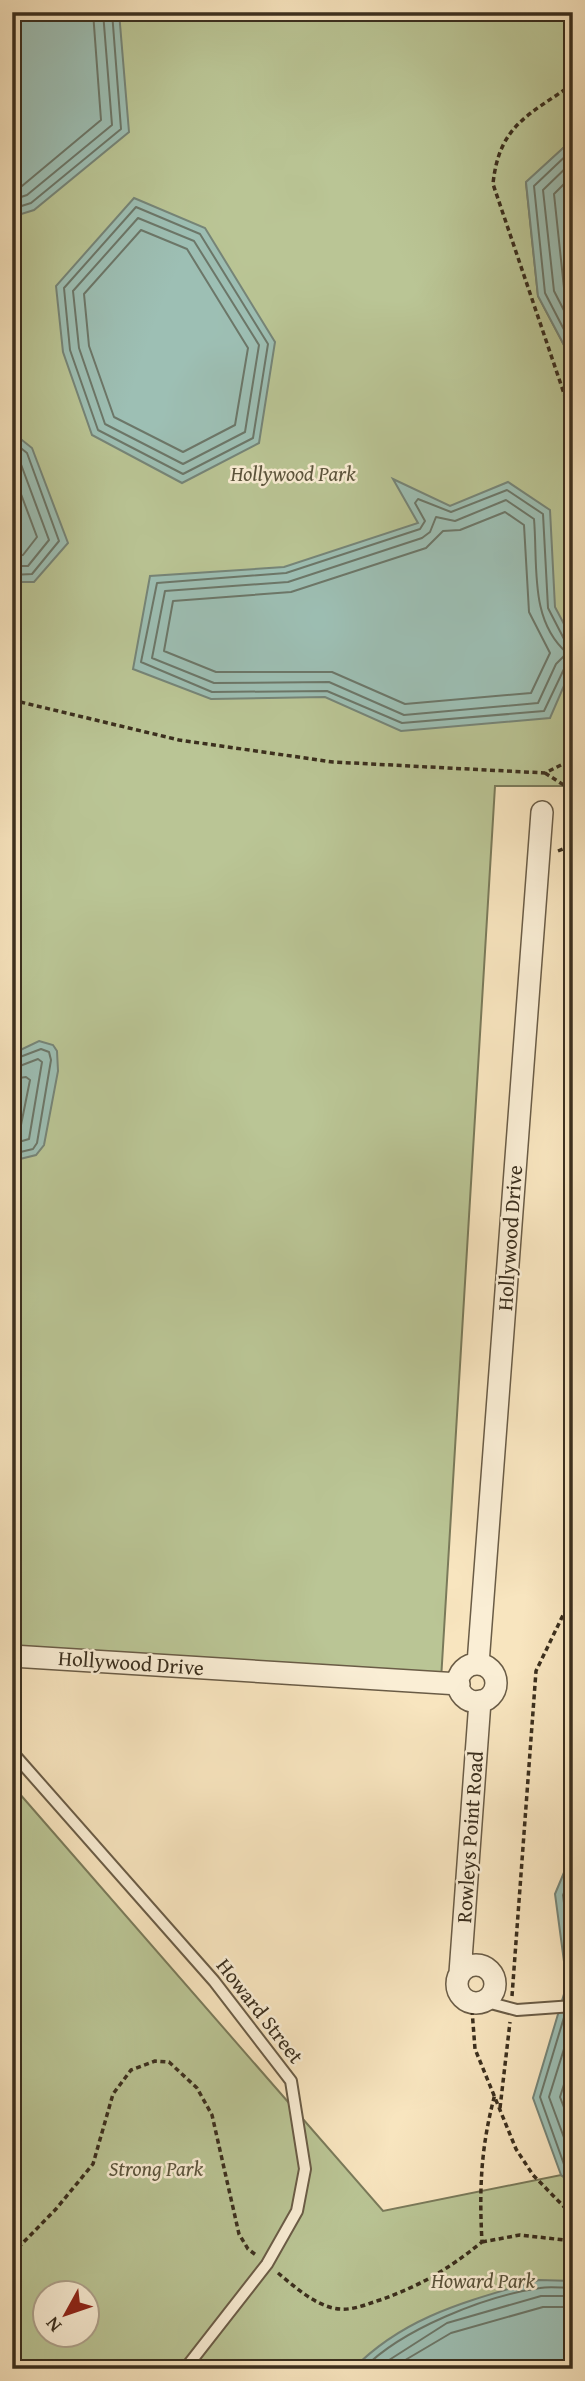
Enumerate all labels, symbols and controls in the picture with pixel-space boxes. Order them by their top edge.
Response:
park label: Hollywood Park [229,458,356,489]
street label: Hollywood Drive [489,1164,530,1312]
street label: Hollywood Drive [57,1642,205,1683]
street label: Rowleys Point Road [448,1749,491,1924]
street label: Howard Street [209,1951,312,2070]
park label: Strong Park [109,2153,204,2184]
park label: Howard Park [430,2265,535,2296]
north arrow [32,2280,102,2350]
text: N [38,2311,68,2339]

